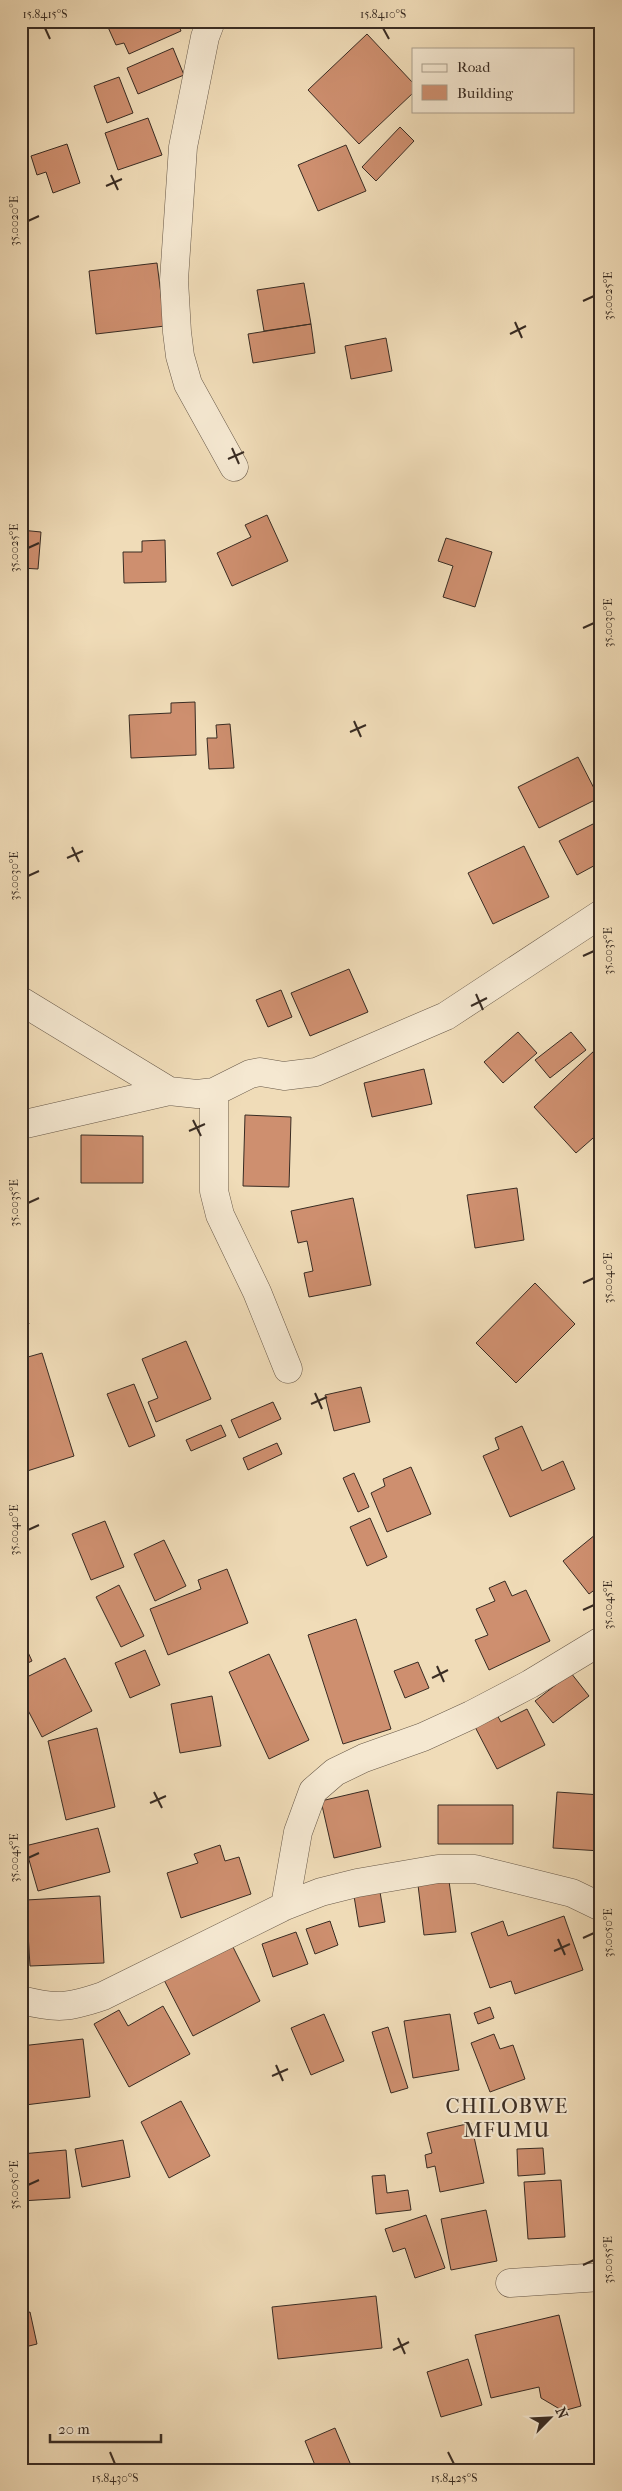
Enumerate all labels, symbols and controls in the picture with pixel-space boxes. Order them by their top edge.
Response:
text: 15.8415°S [23,7,67,21]
text: 15.8410°S [360,7,406,21]
legend [412,48,574,112]
text: Road [457,58,491,76]
text: Building [457,84,514,102]
text: 35.0020°E [7,196,21,246]
text: 35.0025°E [601,272,615,320]
text: 35.0025°E [7,524,21,572]
text: 35.0030°E [601,599,615,647]
text: 35.0030°E [7,852,21,900]
text: 35.0035°E [601,927,615,975]
text: 35.0035°E [7,1179,21,1227]
text: 35.0040°E [601,1253,615,1303]
text: 35.0040°E [7,1505,21,1555]
text: 35.0045°E [601,1580,615,1630]
text: 35.0045°E [7,1833,21,1883]
text: 35.0050°E [601,1908,615,1958]
district label: CHILOBWE MFUMU [446,2094,568,2142]
text: 35.0050°E [7,2160,21,2210]
text: 35.0055°E [601,2236,615,2284]
north arrow [524,2394,574,2444]
text: N [551,2405,571,2422]
scale bar [50,2411,161,2443]
text: 20 m [58,2420,90,2438]
text: 15.8430°S [92,2471,138,2485]
text: 15.8425°S [431,2471,477,2485]

